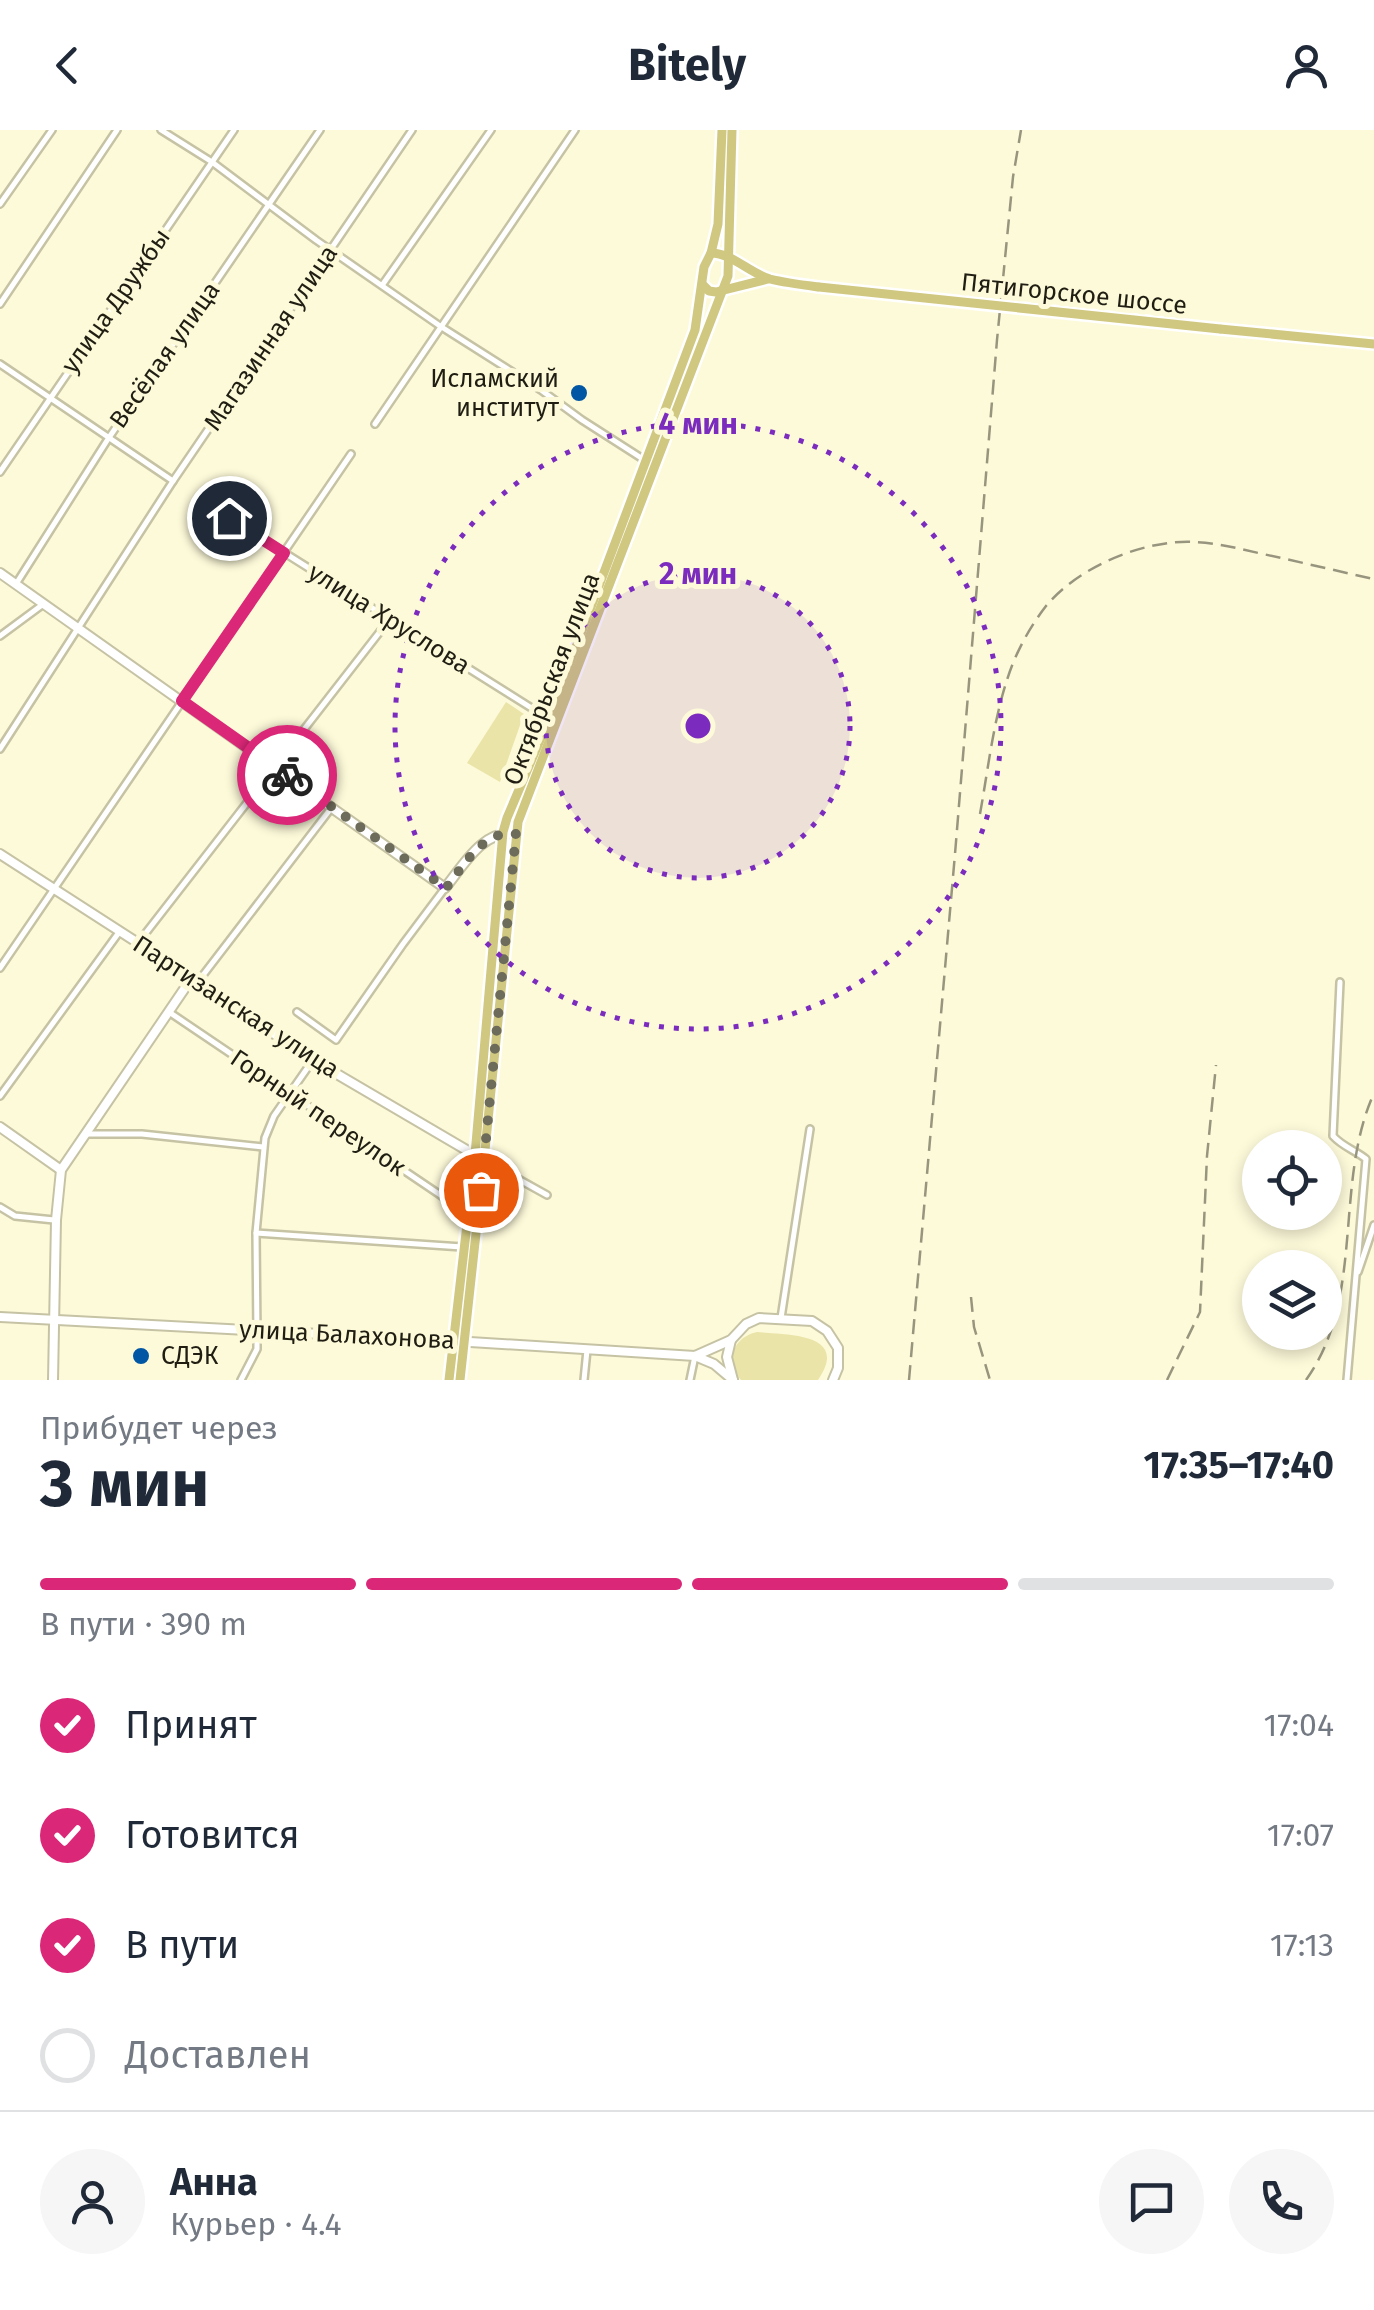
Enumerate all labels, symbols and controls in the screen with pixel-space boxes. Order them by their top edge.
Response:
icon: back [40,38,95,93]
text: Bitely [628,38,746,92]
icon: person [1279,38,1334,93]
street label: улица Дружбы [55,223,177,379]
street label: Магазинная улица [198,240,344,436]
street label: Пятигорское шоссе [960,267,1188,321]
street label: Весёлая улица [103,276,227,434]
place label: Исламский институт [430,364,560,423]
marker: Исламский институт [568,382,590,404]
text: 4 мин [658,406,738,442]
pin [187,476,272,561]
icon: home [202,491,257,546]
text: 2 мин [659,556,737,592]
street label: улица Хруслова [303,557,475,681]
street label: Октябрьская улица [498,568,606,790]
centre of rings [680,708,716,744]
courier [237,725,337,825]
icon: bike [260,748,315,803]
street label: Партизанская улица [127,929,345,1085]
street label: Горный переулок [225,1043,411,1183]
map controls [1242,1130,1342,1350]
button: locate [1242,1130,1342,1230]
pin [439,1148,524,1233]
icon: bag [454,1163,509,1218]
button: layers [1242,1250,1342,1350]
street label: улица Балахонова [238,1314,456,1356]
place label: СДЭК [161,1341,219,1371]
marker: СДЭК [130,1345,152,1367]
text: Прибудет через [40,1409,278,1447]
text: 17:35–17:40 [1144,1442,1334,1488]
text: 3 мин [40,1445,209,1523]
text: В пути · 390 m [40,1605,247,1643]
icon: check [40,1698,95,1753]
text: Принят [125,1702,257,1748]
text: 17:04 [1263,1706,1334,1744]
icon: check [40,1808,95,1863]
text: Готовится [125,1812,300,1858]
text: 17:07 [1267,1816,1334,1854]
icon: check [40,1918,95,1973]
text: В пути [125,1922,239,1968]
text: 17:13 [1270,1926,1334,1964]
text: Доставлен [125,2032,311,2078]
button: person [40,2149,145,2254]
button: chat [1099,2149,1204,2254]
button: phone [1229,2149,1334,2254]
text: Анна [170,2159,258,2205]
text: Курьер · 4.4 [170,2205,342,2243]

